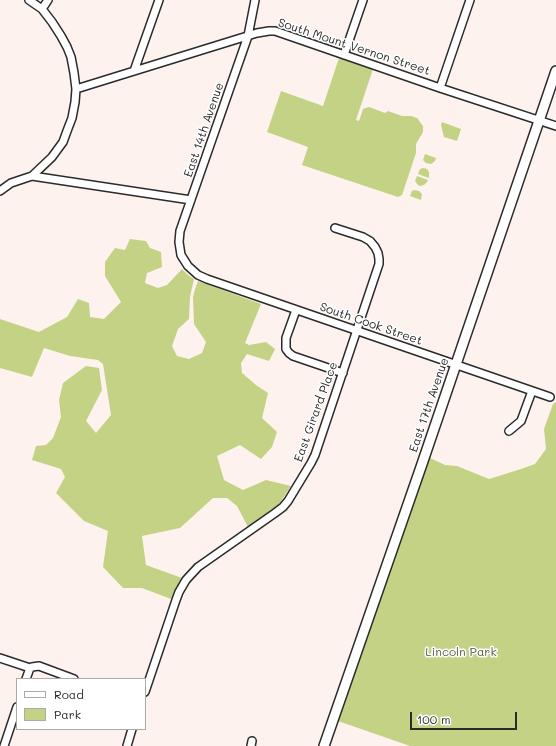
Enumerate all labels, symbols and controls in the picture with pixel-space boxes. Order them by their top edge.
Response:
street label: South Mount Vernon Street [276,16,432,78]
street label: East 14th Avenue [181,81,227,179]
street label: South Cook Street [318,300,424,348]
street label: East 17th Avenue [406,356,452,454]
street label: East Girard Place [291,360,341,464]
park label: Lincoln Park [425,645,497,659]
legend [16,678,146,730]
text: Road [54,686,84,702]
scale bar [412,704,519,730]
text: Park [54,706,81,722]
text: 100 m [417,711,451,727]

